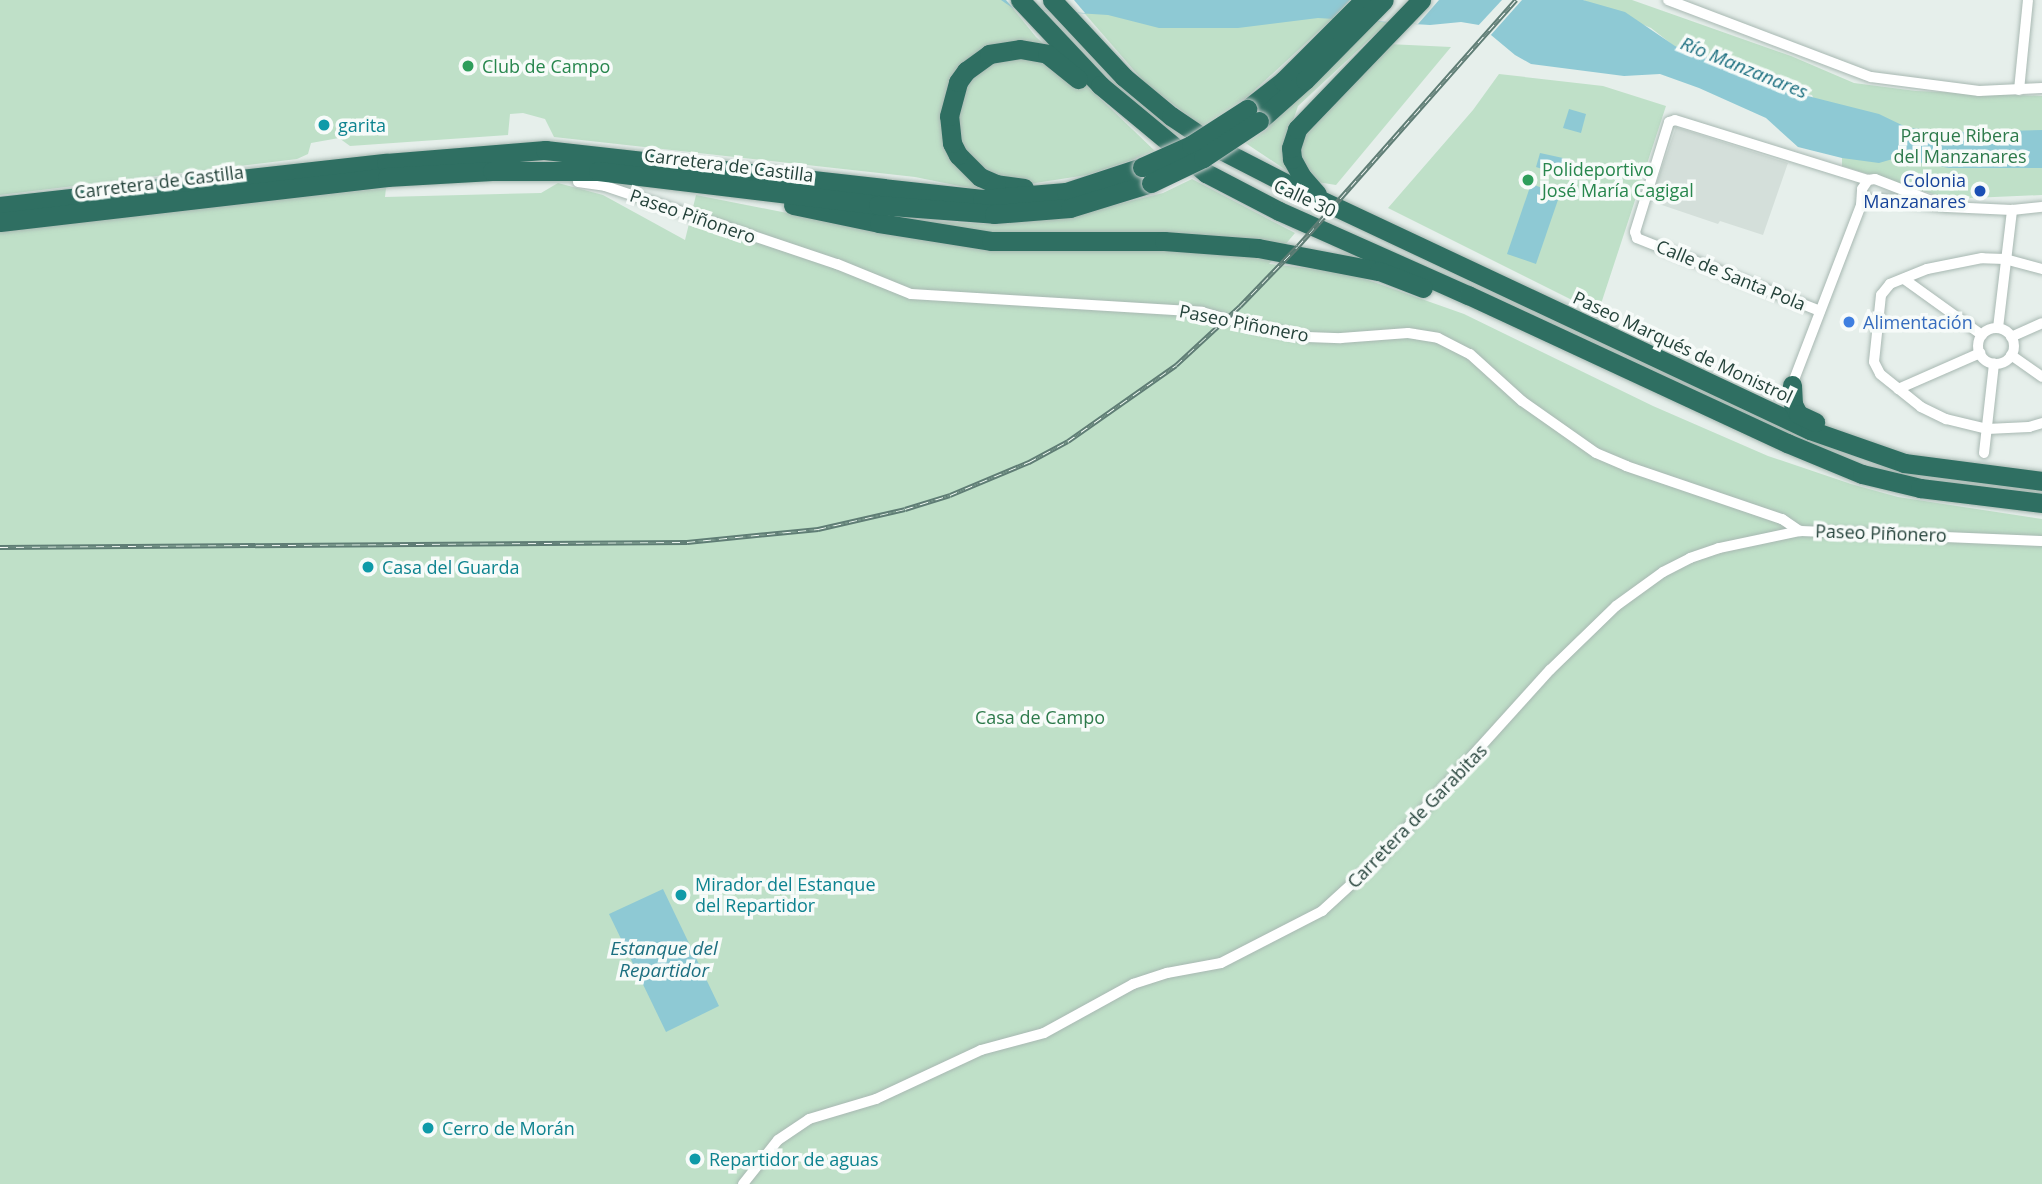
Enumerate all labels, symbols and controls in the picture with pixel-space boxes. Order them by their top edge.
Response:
water label: Río Manzanares [1677,32,1811,104]
place label: Club de Campo [482,55,610,77]
marker: Club de Campo [460,58,476,74]
place label: garita [338,114,386,136]
marker: garita [316,117,332,133]
park label: Parque Ribera del Manzanares [1893,125,2027,168]
street label: Carretera de Castilla [643,144,815,186]
place label: Polideportivo José María Cagigal [1542,159,1694,202]
street label: Carretera de Castilla [73,161,245,203]
place label: Colonia Manzanares [1863,170,1966,212]
marker: Polideportivo José María Cagigal [1520,172,1536,188]
street label: Calle 30 [1271,174,1339,222]
marker: Colonia Manzanares [1972,183,1988,199]
street label: Paseo Piñonero [627,184,759,248]
street label: Calle de Santa Pola [1653,235,1809,315]
street label: Paseo Marqués de Monistrol [1570,286,1796,408]
street label: Paseo Piñonero [1177,300,1311,346]
place label: Alimentación [1863,311,1973,333]
marker: Alimentación [1841,314,1857,330]
street label: Paseo Piñonero [1815,520,1947,546]
place label: Casa del Guarda [382,556,519,578]
marker: Casa del Guarda [360,559,376,575]
park label: Casa de Campo [975,706,1105,728]
street label: Carretera de Garabitas [1343,740,1491,892]
place label: Mirador del Estanque del Repartidor [695,874,876,917]
marker: Mirador del Estanque del Repartidor [673,887,689,903]
water label: Estanque del Repartidor [610,938,718,982]
place label: Cerro de Morán [442,1117,575,1139]
marker: Cerro de Morán [420,1120,436,1136]
place label: Repartidor de aguas [709,1148,879,1170]
marker: Repartidor de aguas [687,1151,703,1167]

